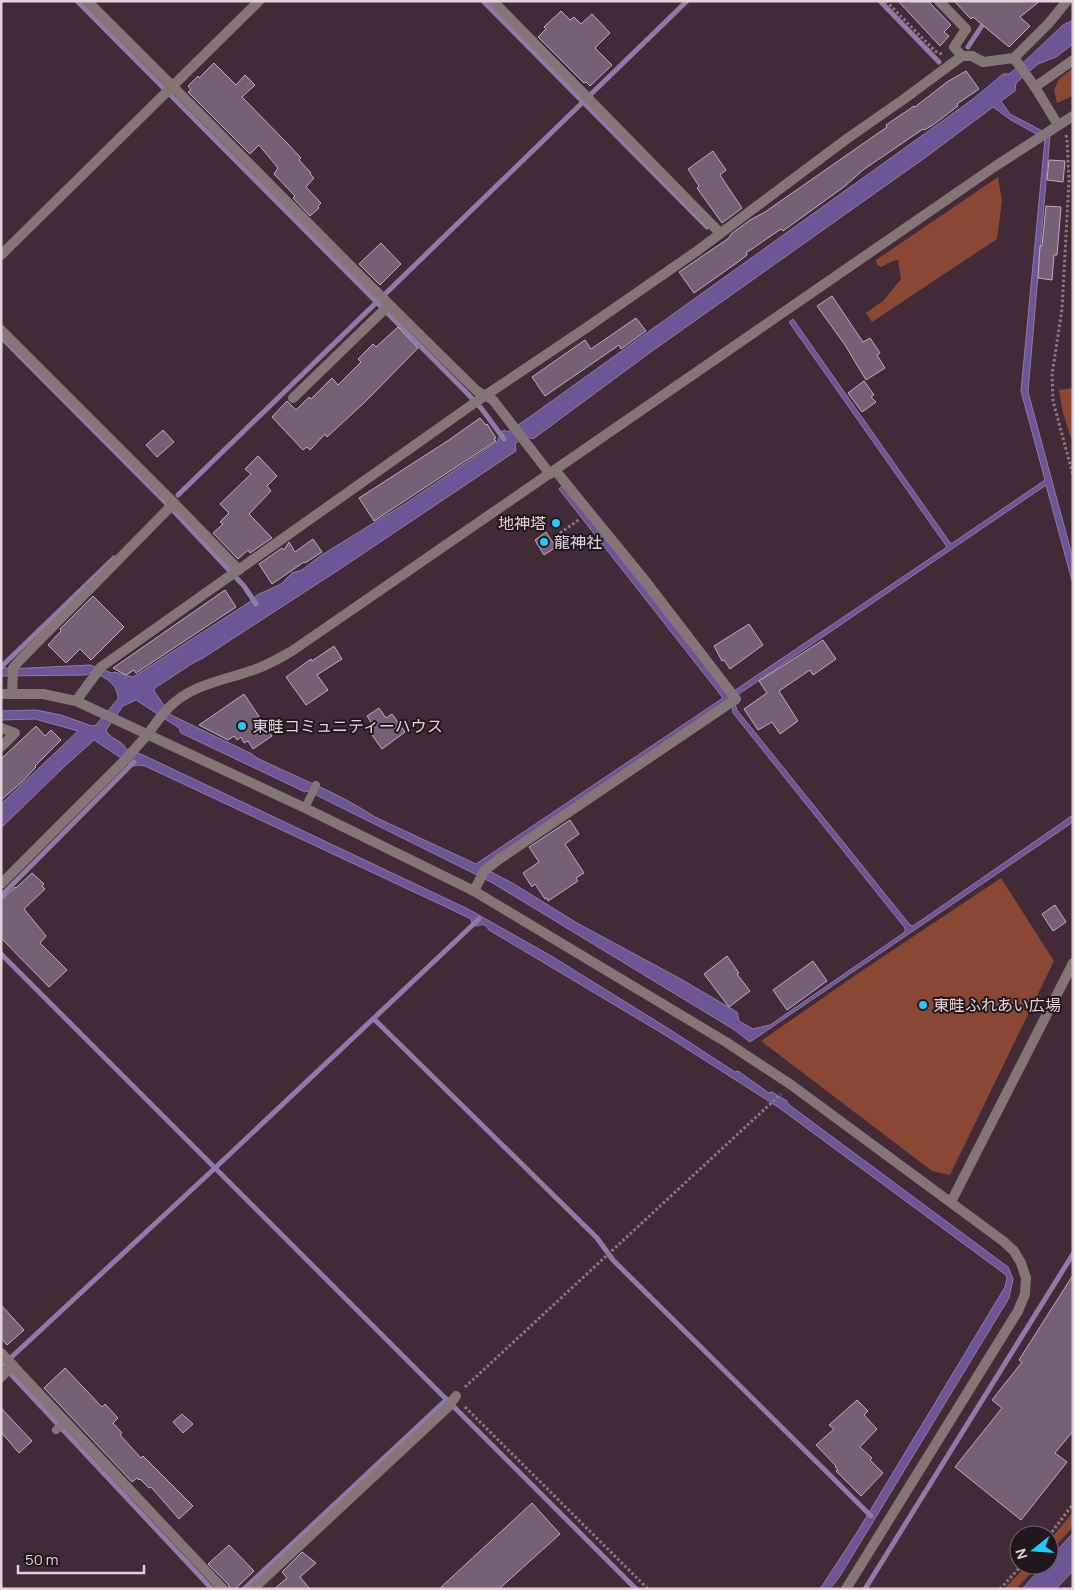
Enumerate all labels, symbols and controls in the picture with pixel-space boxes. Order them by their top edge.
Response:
place label: 地神塔 [498,512,546,534]
marker: 地神塔 [550,517,562,529]
place label: 龍神社 [554,531,602,553]
marker: 龍神社 [538,536,550,548]
place label: 東畦コミュニティーハウス [252,715,443,737]
marker: 東畦コミュニティーハウス [236,720,248,732]
place label: 東畦ふれあい広場 [933,994,1061,1016]
marker: 東畦ふれあい広場 [917,999,929,1011]
north arrow [1009,1525,1059,1575]
scale bar [18,1542,144,1574]
text: N [1011,1546,1032,1562]
text: 50 m [25,1549,59,1570]

